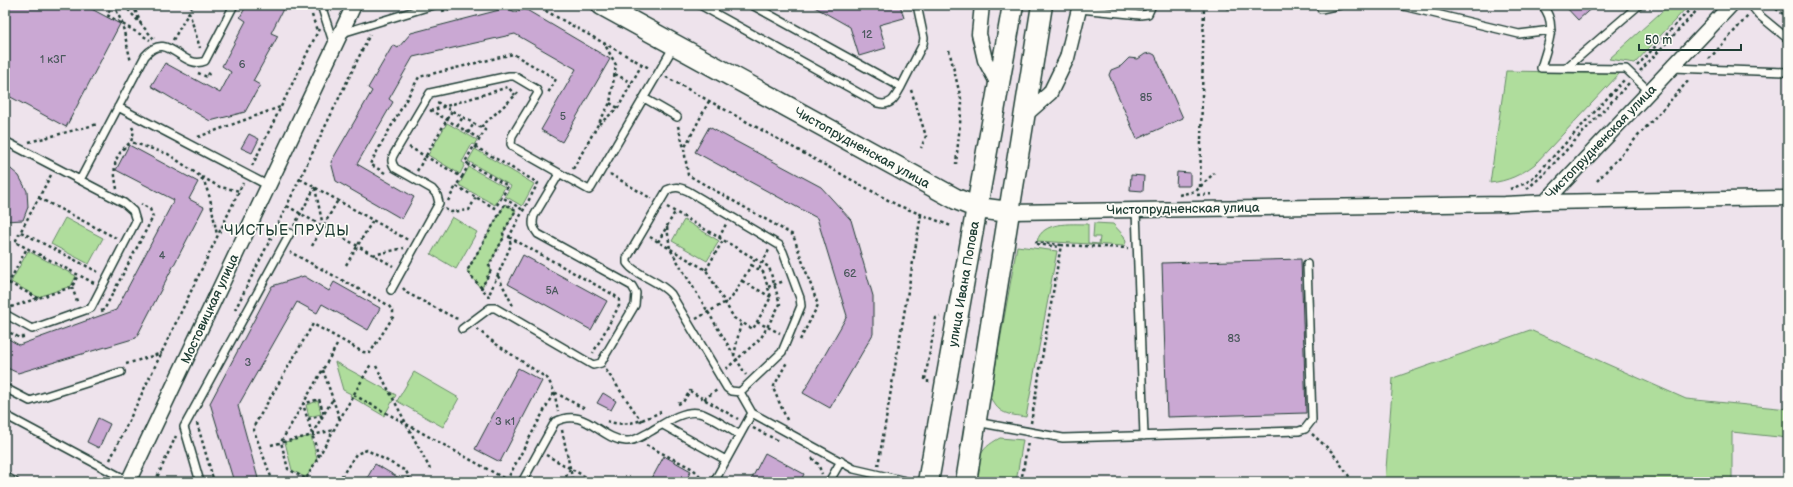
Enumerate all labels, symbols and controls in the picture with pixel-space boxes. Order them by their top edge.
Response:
scale bar [1639,26,1741,52]
house number: 12 [862,28,873,41]
text: 50 m [1645,33,1672,48]
house number: 1 к3Г [40,53,66,66]
house number: 6 [239,58,246,71]
street label: Чистопрудненская улица [1542,81,1660,203]
house number: 85 [1140,91,1152,104]
street label: Чистопрудненская улица [791,104,933,192]
house number: 5 [560,110,566,123]
street label: Чистопрудненская улица [1106,200,1260,218]
street label: улица Ивана Попова [945,220,983,348]
district label: ЧИСТЫЕ ПРУДЫ [224,222,350,239]
house number: 4 [159,249,166,262]
street label: Мостовицкая улица [178,251,243,366]
house number: 62 [843,267,857,280]
house number: 5А [546,284,559,297]
house number: 83 [1227,332,1241,345]
house number: 3 [245,356,252,369]
house number: 3 к1 [495,415,515,428]

